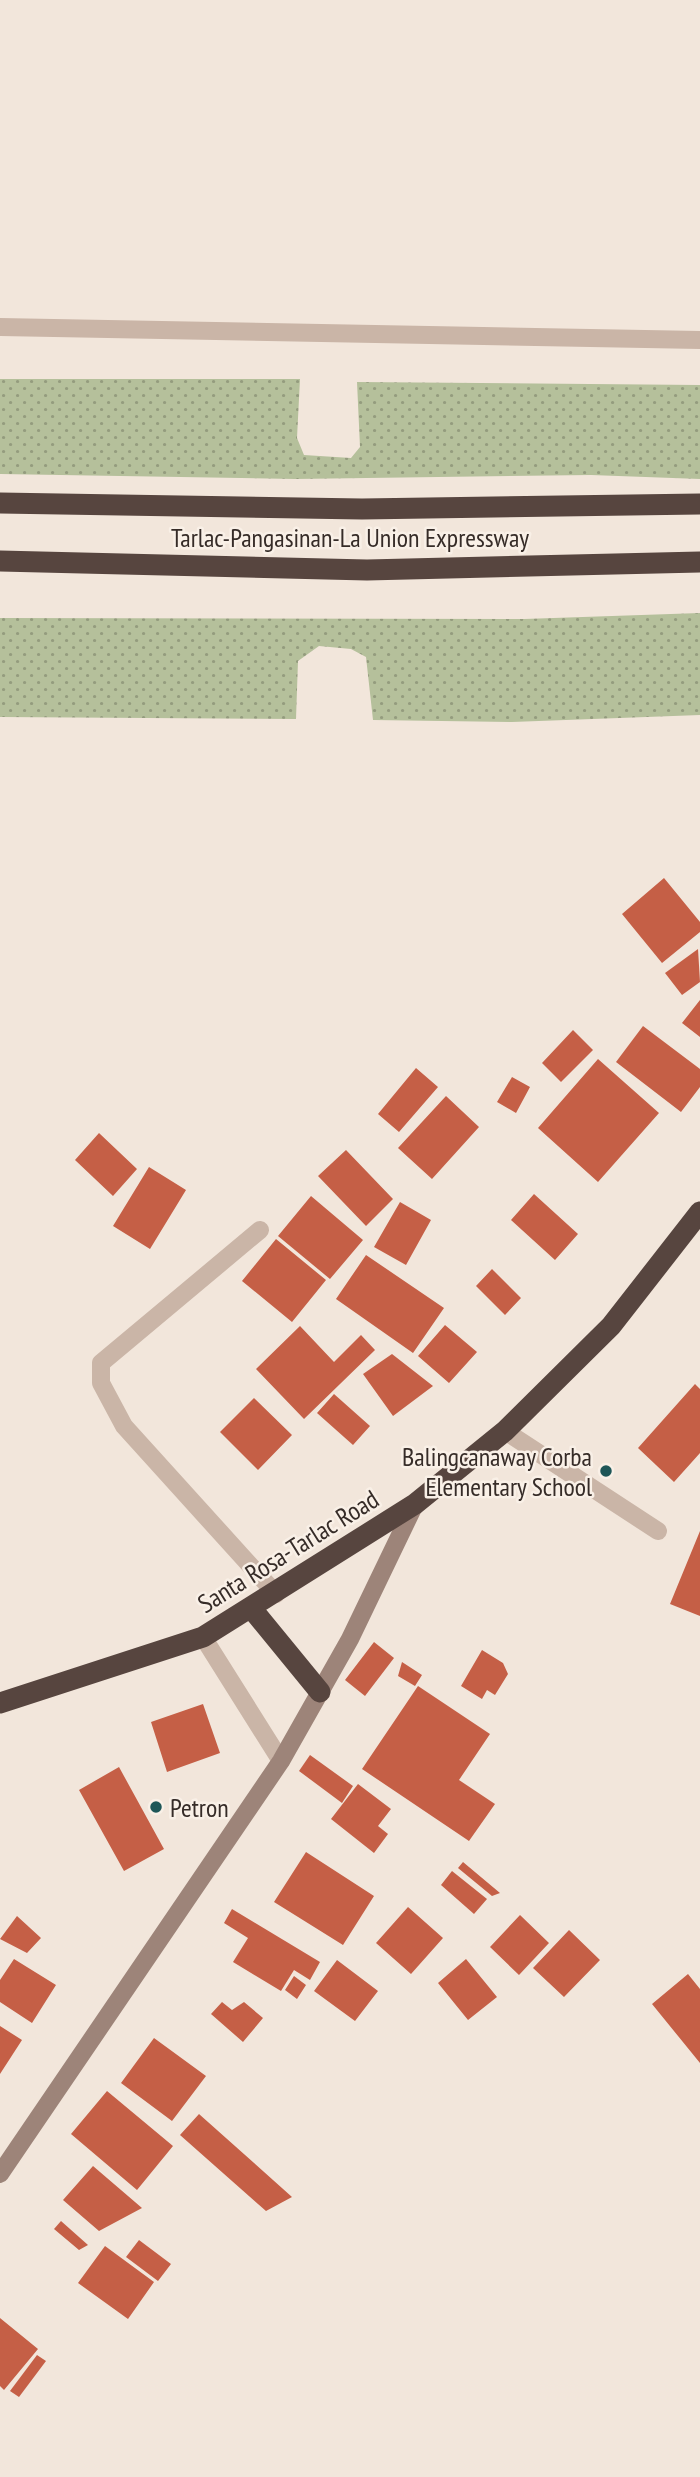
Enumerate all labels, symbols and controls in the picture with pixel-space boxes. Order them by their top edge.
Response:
street label: Tarlac-Pangasinan-La Union Expressway [171,521,529,554]
place label: Balingcanaway Corba Elementary School [402,1440,592,1503]
marker: Balingcanaway Corba Elementary School [598,1463,614,1479]
street label: Santa Rosa-Tarlac Road [191,1482,385,1620]
place label: Petron [170,1791,229,1824]
marker: Petron [148,1799,164,1815]

